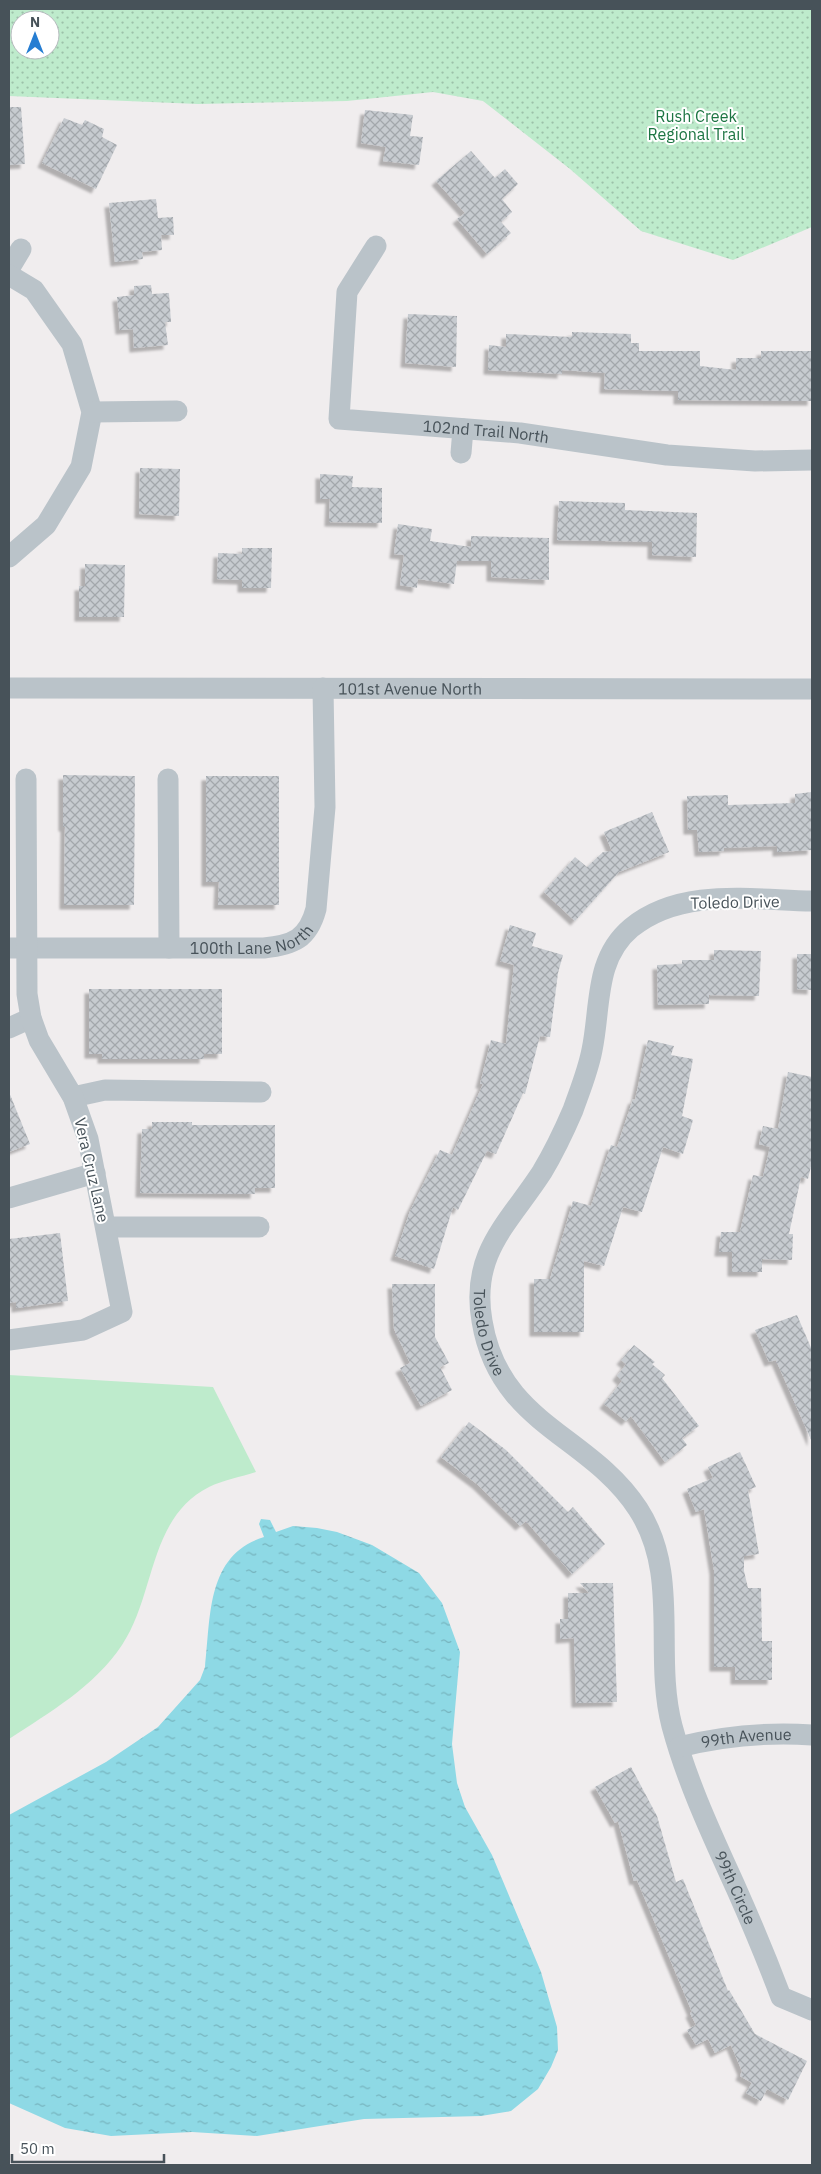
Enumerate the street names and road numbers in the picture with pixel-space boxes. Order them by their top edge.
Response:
street label: 102nd Trail North [422,416,550,447]
street label: 101st Avenue North [338,678,482,699]
street label: Toledo Drive [690,891,780,913]
street label: 100th Lane North [190,921,317,958]
street label: Vera Cruz Lane [70,1116,114,1224]
street label: Toledo Drive [470,1288,510,1380]
street label: 99th Avenue [699,1724,792,1752]
street label: 99th Circle [710,1847,761,1928]

